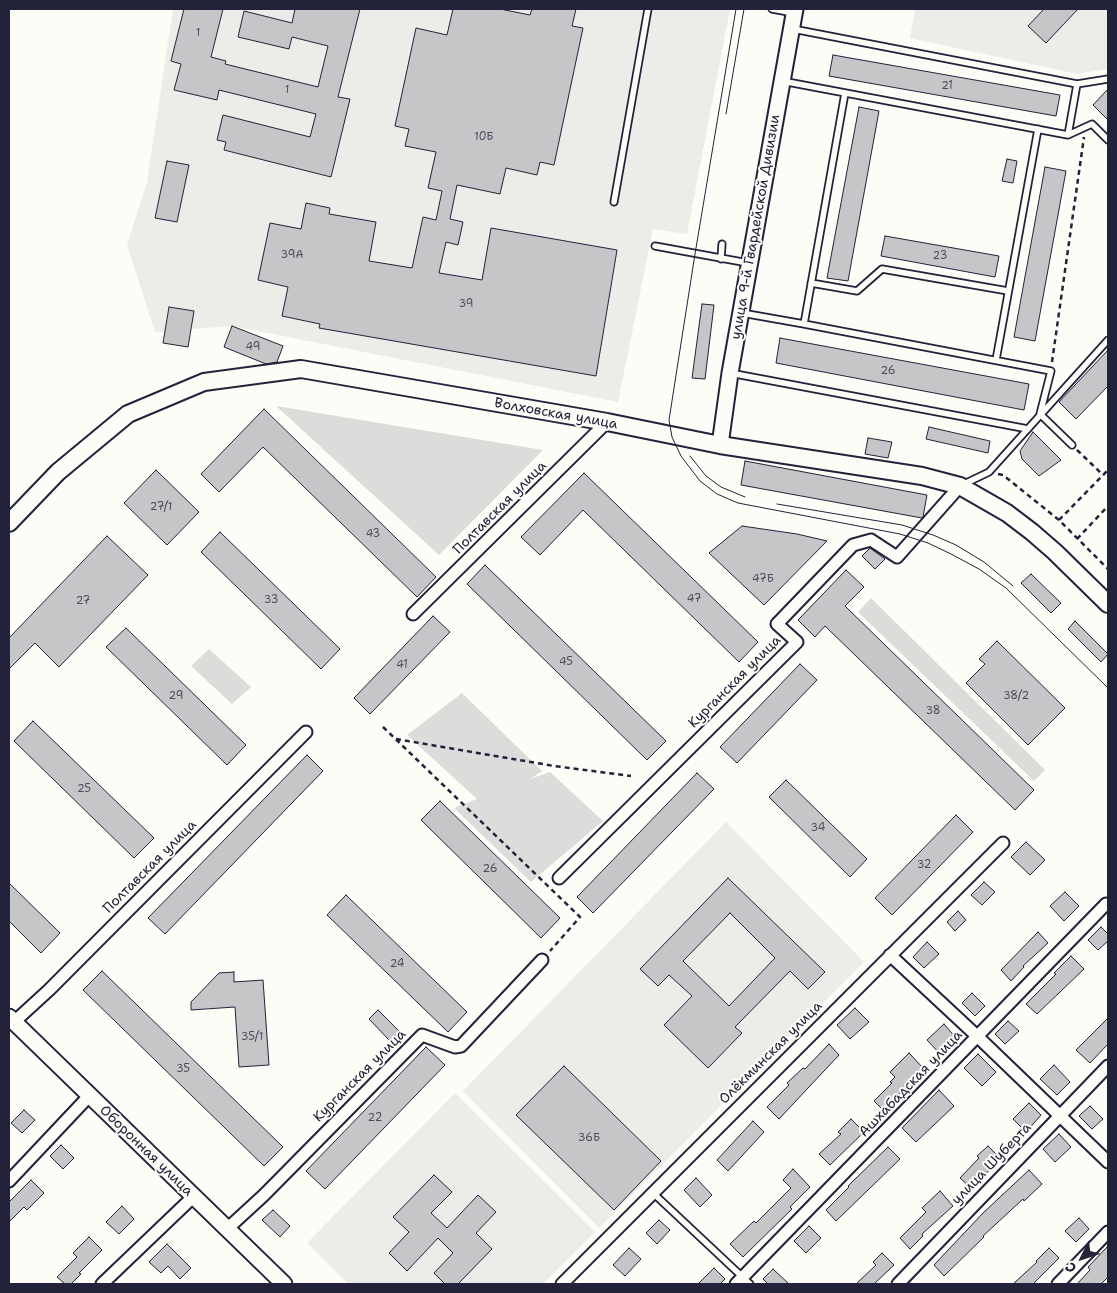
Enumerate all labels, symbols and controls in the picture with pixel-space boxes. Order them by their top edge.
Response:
house number: 1 [196,26,200,40]
house number: 21 [941,79,953,93]
house number: 1 [285,83,289,97]
street label: улица 9-й Гвардейской Дивизии [728,113,784,341]
house number: 10Б [474,130,494,144]
house number: 39А [281,248,303,262]
house number: 23 [933,249,947,263]
house number: 39 [459,297,473,311]
house number: 49 [246,340,260,354]
house number: 26 [881,364,895,378]
street label: Волховская улица [493,395,619,433]
street label: Полтавская улица [450,458,550,558]
house number: 27/1 [150,500,172,514]
house number: 43 [366,527,380,541]
house number: 47Б [752,572,774,586]
house number: 47 [687,592,701,606]
house number: 33 [264,593,278,607]
house number: 27 [76,594,90,608]
street label: Курганская улица [685,632,785,732]
house number: 45 [559,655,573,669]
house number: 41 [396,658,408,672]
house number: 29 [169,689,183,703]
house number: 38/2 [1003,689,1029,703]
house number: 38 [925,704,941,718]
house number: 25 [77,782,91,796]
street label: Полтавская улица [100,817,200,917]
house number: 34 [811,821,825,835]
house number: 32 [917,858,931,872]
house number: 26 [483,862,497,876]
house number: 24 [390,957,404,971]
street label: Олёкминская улица [716,998,826,1108]
street label: Курганская улица [310,1026,410,1126]
street label: Ашхабадская улица [856,1027,966,1141]
house number: 35/1 [241,1030,263,1044]
house number: 35 [176,1062,190,1076]
street label: Оборонная улица [96,1102,196,1200]
house number: 22 [368,1111,382,1125]
street label: улица Шуберта [949,1120,1035,1208]
house number: 36Б [578,1131,600,1145]
north arrow [1057,1233,1107,1283]
text: С [1061,1259,1080,1277]

